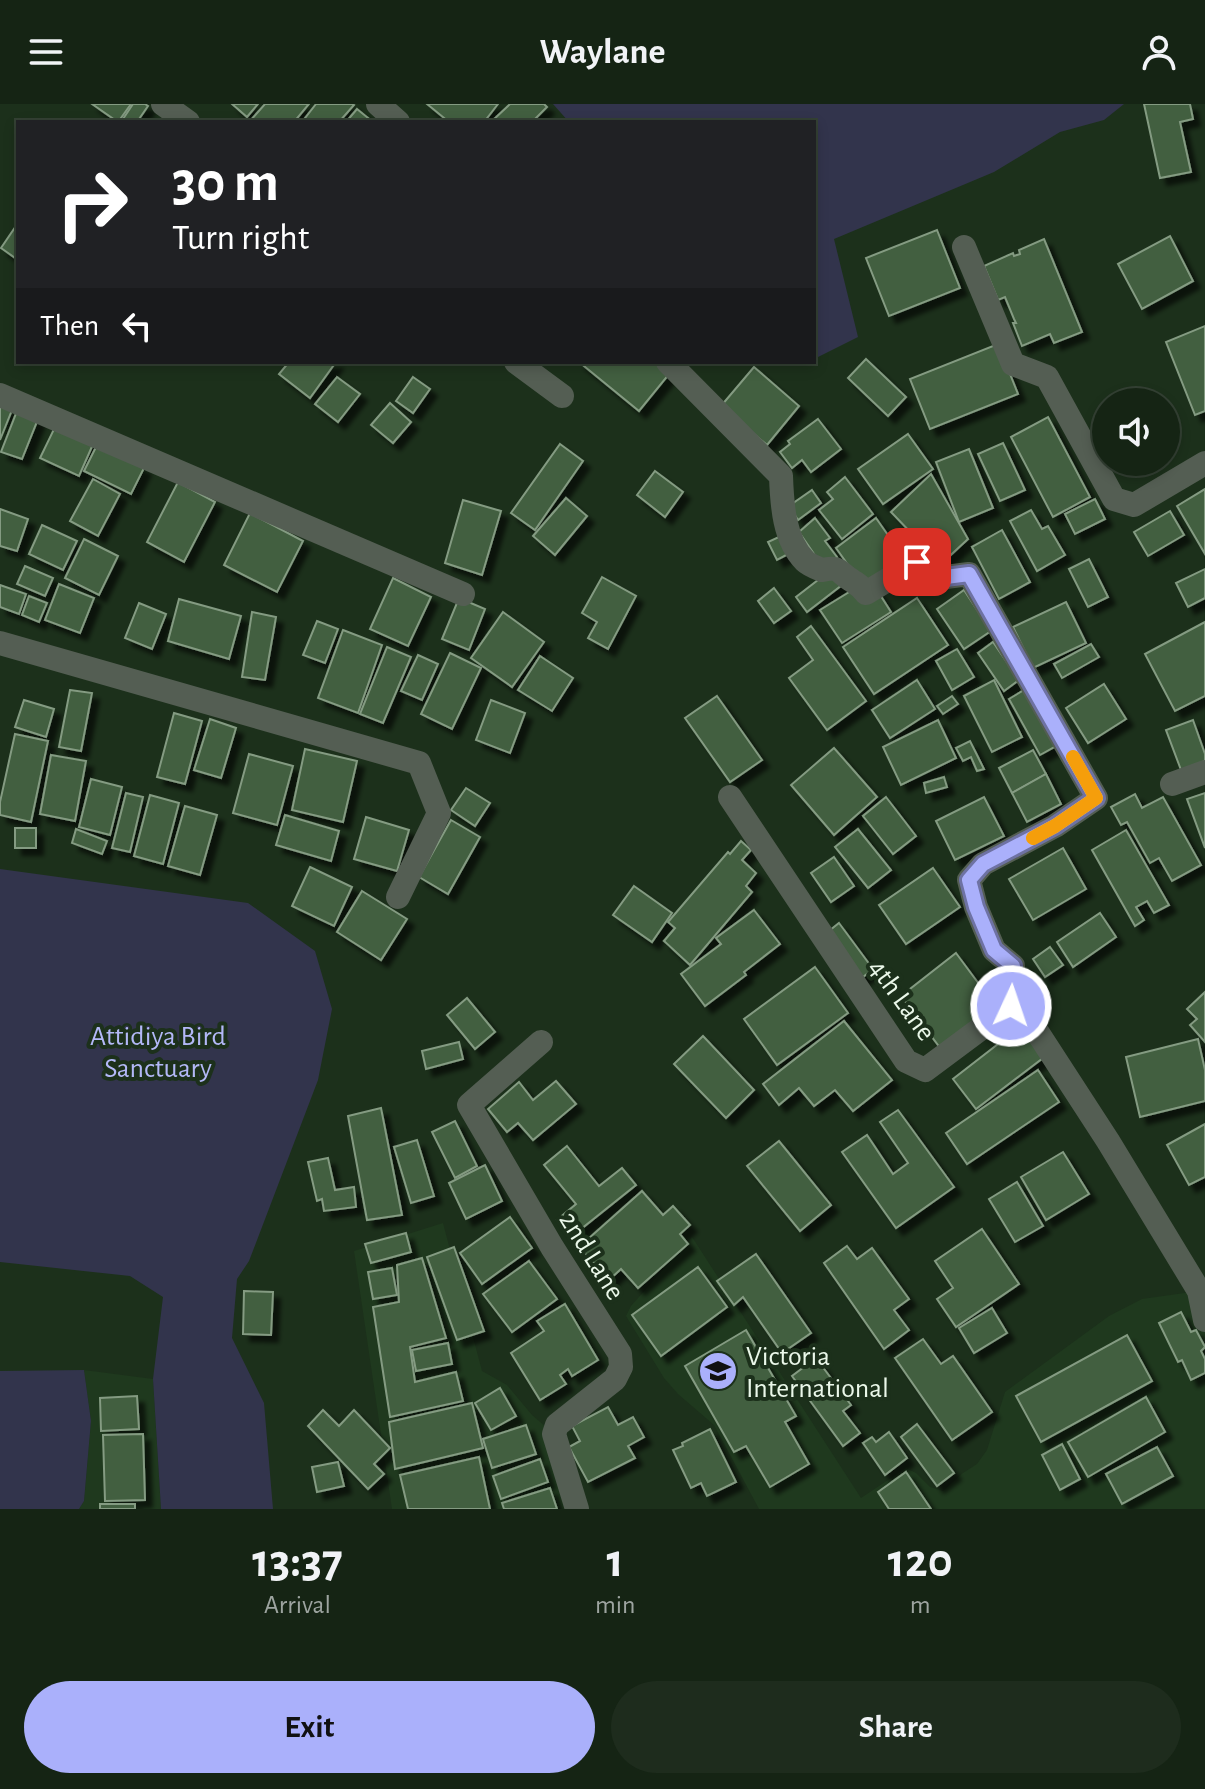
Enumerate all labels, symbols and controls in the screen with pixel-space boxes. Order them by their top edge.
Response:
icon: menu [24,30,68,74]
icon: person [1137,30,1181,74]
text: Waylane [539,34,666,70]
icon: right [40,152,144,256]
text: 30 m [172,155,279,211]
text: Turn right [172,220,309,256]
icon: left [115,304,159,348]
text: Then [40,311,99,341]
map controls [1092,388,1180,476]
button: sound [1092,388,1180,476]
pin [883,528,951,596]
icon: arrive [895,540,939,584]
street label: 4th Lane [863,954,940,1046]
position arrow [969,964,1053,1048]
park label: Attidiya Bird Sanctuary [90,1023,226,1083]
street label: 2nd Lane [553,1207,629,1305]
place label: Victoria International [746,1343,889,1403]
school or university icon: Victoria International [697,1350,739,1392]
text: 13:37 [252,1538,343,1586]
text: 1 [607,1538,624,1586]
text: 120 [888,1538,953,1586]
text: Arrival [264,1592,331,1618]
text: min [595,1592,636,1618]
text: m [910,1592,931,1618]
button: Exit [24,1681,595,1773]
button: Share [611,1681,1181,1773]

